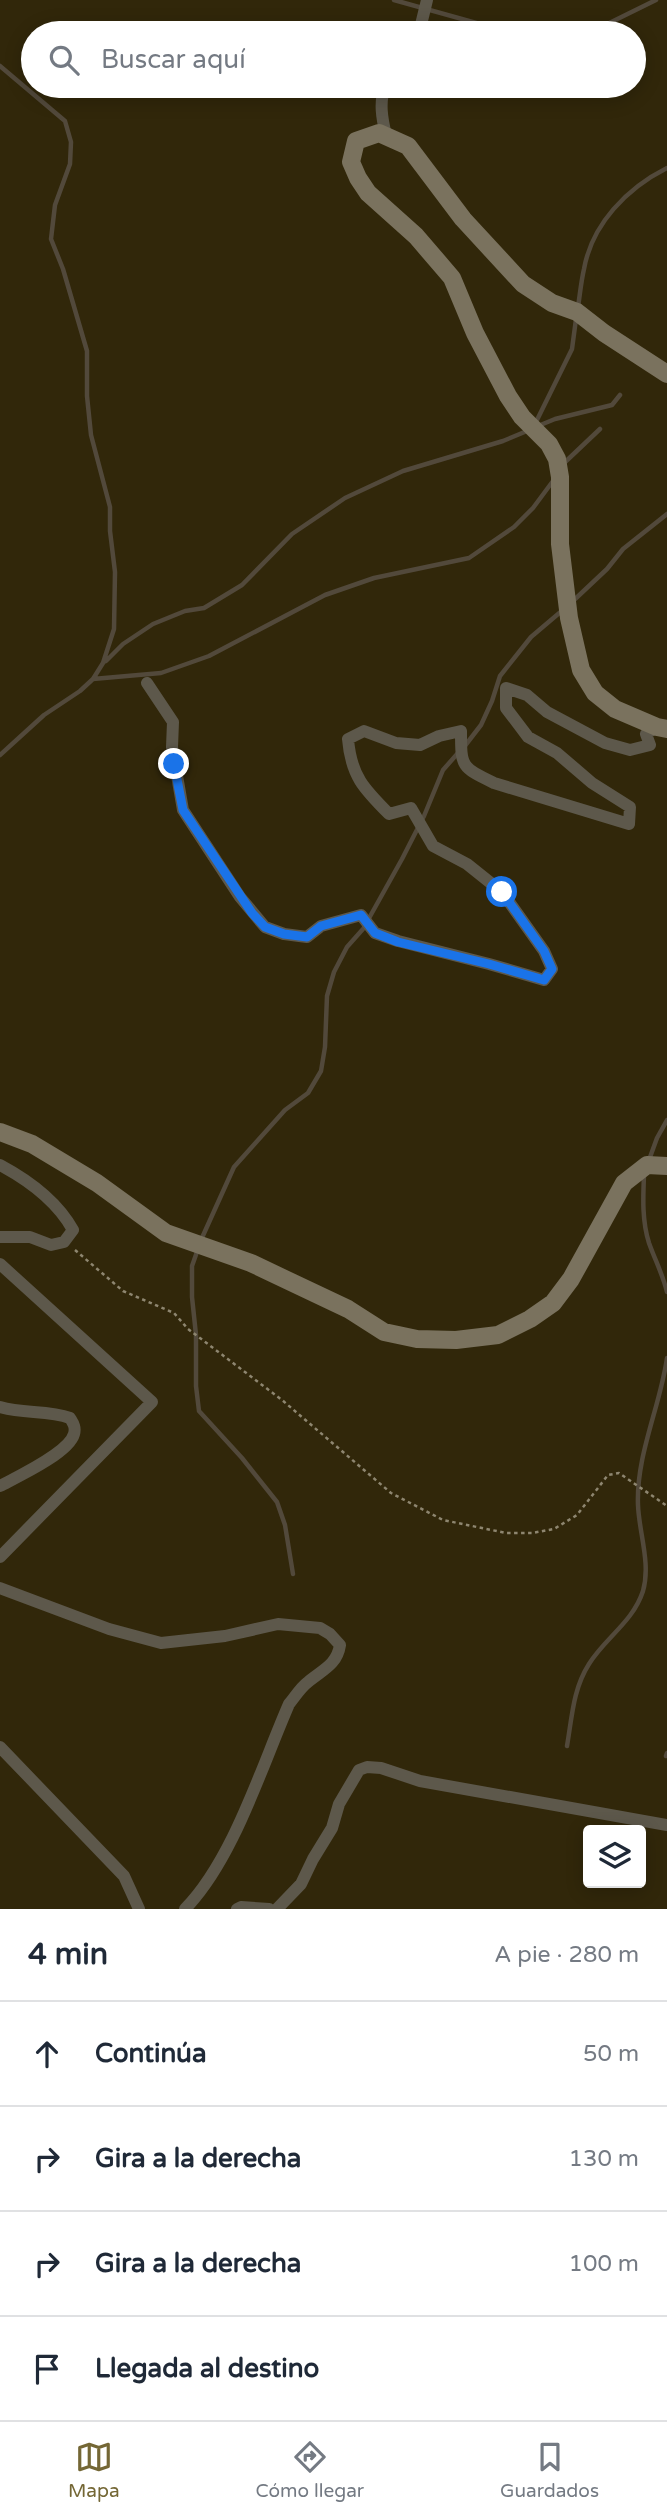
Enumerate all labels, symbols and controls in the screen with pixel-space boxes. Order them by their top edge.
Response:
search box [21,21,646,98]
icon: search [45,41,83,79]
text: Buscar aquí [101,44,246,75]
route end [158,748,189,779]
route start [486,876,517,907]
map controls [583,1825,646,1888]
button: layers [583,1825,646,1888]
text: 4 min [28,1936,108,1973]
text: A pie · 280 m [494,1941,639,1969]
icon: ahead [28,2035,66,2073]
text: Continúa [95,2038,207,2069]
text: 50 m [583,2040,639,2068]
icon: right [28,2140,66,2178]
text: Gira a la derecha [95,2143,301,2174]
text: 130 m [569,2145,639,2173]
icon: right [28,2245,66,2283]
text: Gira a la derecha [95,2248,301,2279]
text: 100 m [569,2250,639,2278]
icon: arrive [28,2350,66,2388]
text: Llegada al destino [95,2353,319,2384]
tab: Mapa [68,2438,120,2502]
tab: Cómo llegar [256,2438,364,2502]
tab: Guardados [500,2438,599,2502]

